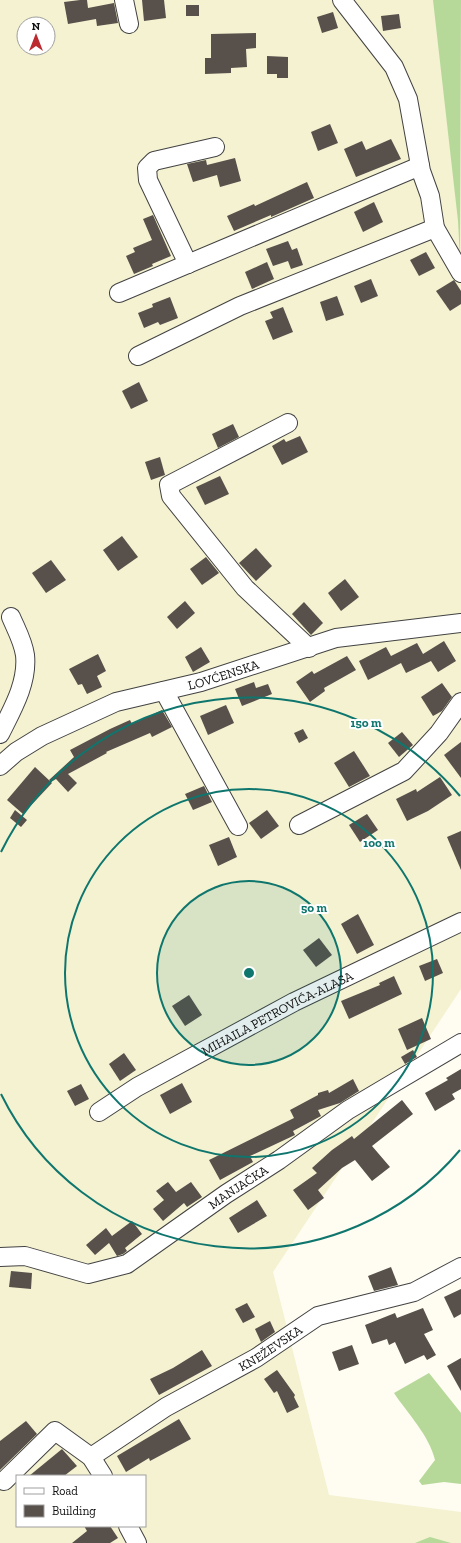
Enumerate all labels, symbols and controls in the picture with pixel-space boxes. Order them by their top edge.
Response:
north arrow [16,16,56,56]
text: N [32,20,41,33]
street label: LOVĆENSKA [186,656,261,693]
text: 150 m [351,716,382,730]
text: 100 m [363,836,395,850]
text: 50 m [301,901,327,915]
centre of rings [242,966,256,980]
street label: MIHAILA PETROVIĆA-ALASA [199,968,356,1059]
street label: MANJAČKA [206,1162,271,1212]
street label: KNEŽEVSKA [236,1322,305,1374]
legend [16,1475,146,1527]
text: Road [52,1484,78,1498]
text: Building [52,1504,96,1518]

